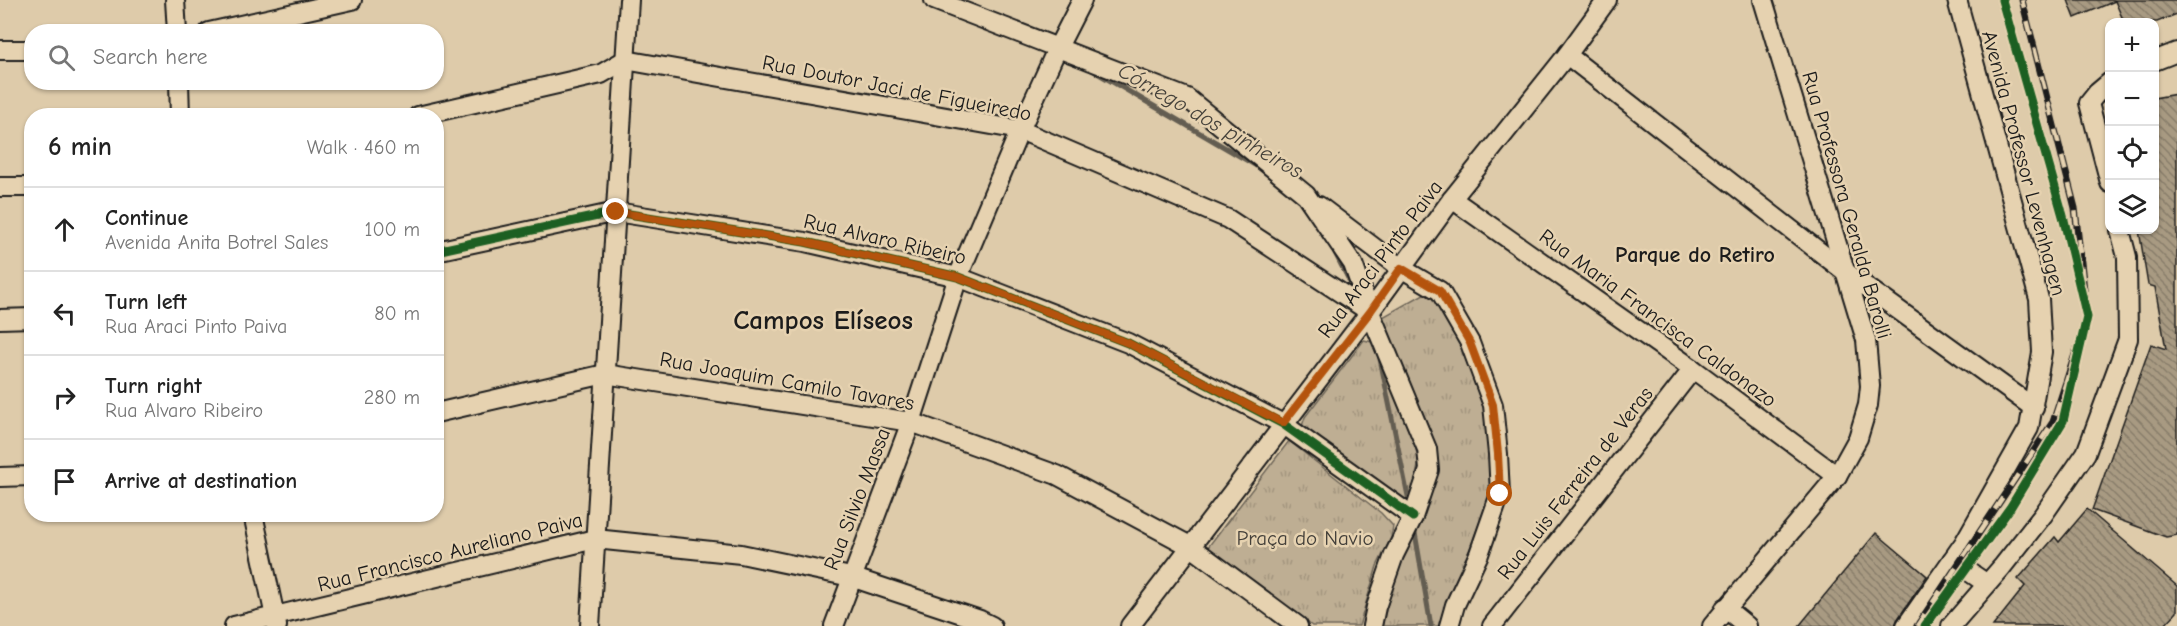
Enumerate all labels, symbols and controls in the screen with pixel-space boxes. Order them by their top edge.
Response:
map controls [2105,18,2159,234]
button: + [2105,18,2159,72]
search box [24,24,444,90]
street label: Avenida Professor Levenhagen [1977,28,2071,298]
icon: search [45,41,78,74]
text: Search here [93,44,208,70]
street label: Rua Doutor Jaci de Figueiredo [760,50,1034,126]
water label: Córrego dos pinheiros [1114,57,1308,185]
street label: Rua Professora Geralda Barolli [1797,69,1897,341]
button: − [2105,72,2159,126]
button: locate [2105,126,2159,180]
text: 6 min [48,132,112,162]
text: Walk · 460 m [307,136,420,159]
street label: Rua Araci Pinto Paiva [1313,175,1447,343]
button: layers [2105,180,2159,234]
route end [602,198,628,224]
text: Continue [105,205,188,231]
street label: Rua Alvaro Ribeiro [801,209,969,269]
icon: ahead [48,213,81,246]
text: 100 m [365,218,420,241]
street label: Rua Maria Francisca Caldonazo [1535,224,1781,412]
text: Avenida Anita Botrel Sales [105,231,328,254]
district label: Parque do Retiro [1615,242,1775,268]
text: Turn left [105,289,187,315]
icon: left [48,297,81,330]
text: 80 m [374,302,420,325]
district label: Campos Elíseos [733,305,913,336]
text: Rua Araci Pinto Paiva [105,315,287,338]
street label: Rua Joaquim Camilo Tavares [658,347,916,415]
text: Turn right [105,373,202,399]
icon: right [48,381,81,414]
street label: Rua Luis Ferreira de Veras [1492,382,1658,584]
text: 280 m [364,386,420,409]
text: Rua Alvaro Ribeiro [105,399,263,422]
street label: Rua Silvio Massa [819,424,895,574]
icon: arrive [48,465,81,498]
text: Arrive at destination [105,468,297,494]
route start [1486,480,1512,506]
street label: Rua Francisco Aureliano Paiva [315,507,585,597]
park label: Praça do Navio [1236,526,1374,550]

